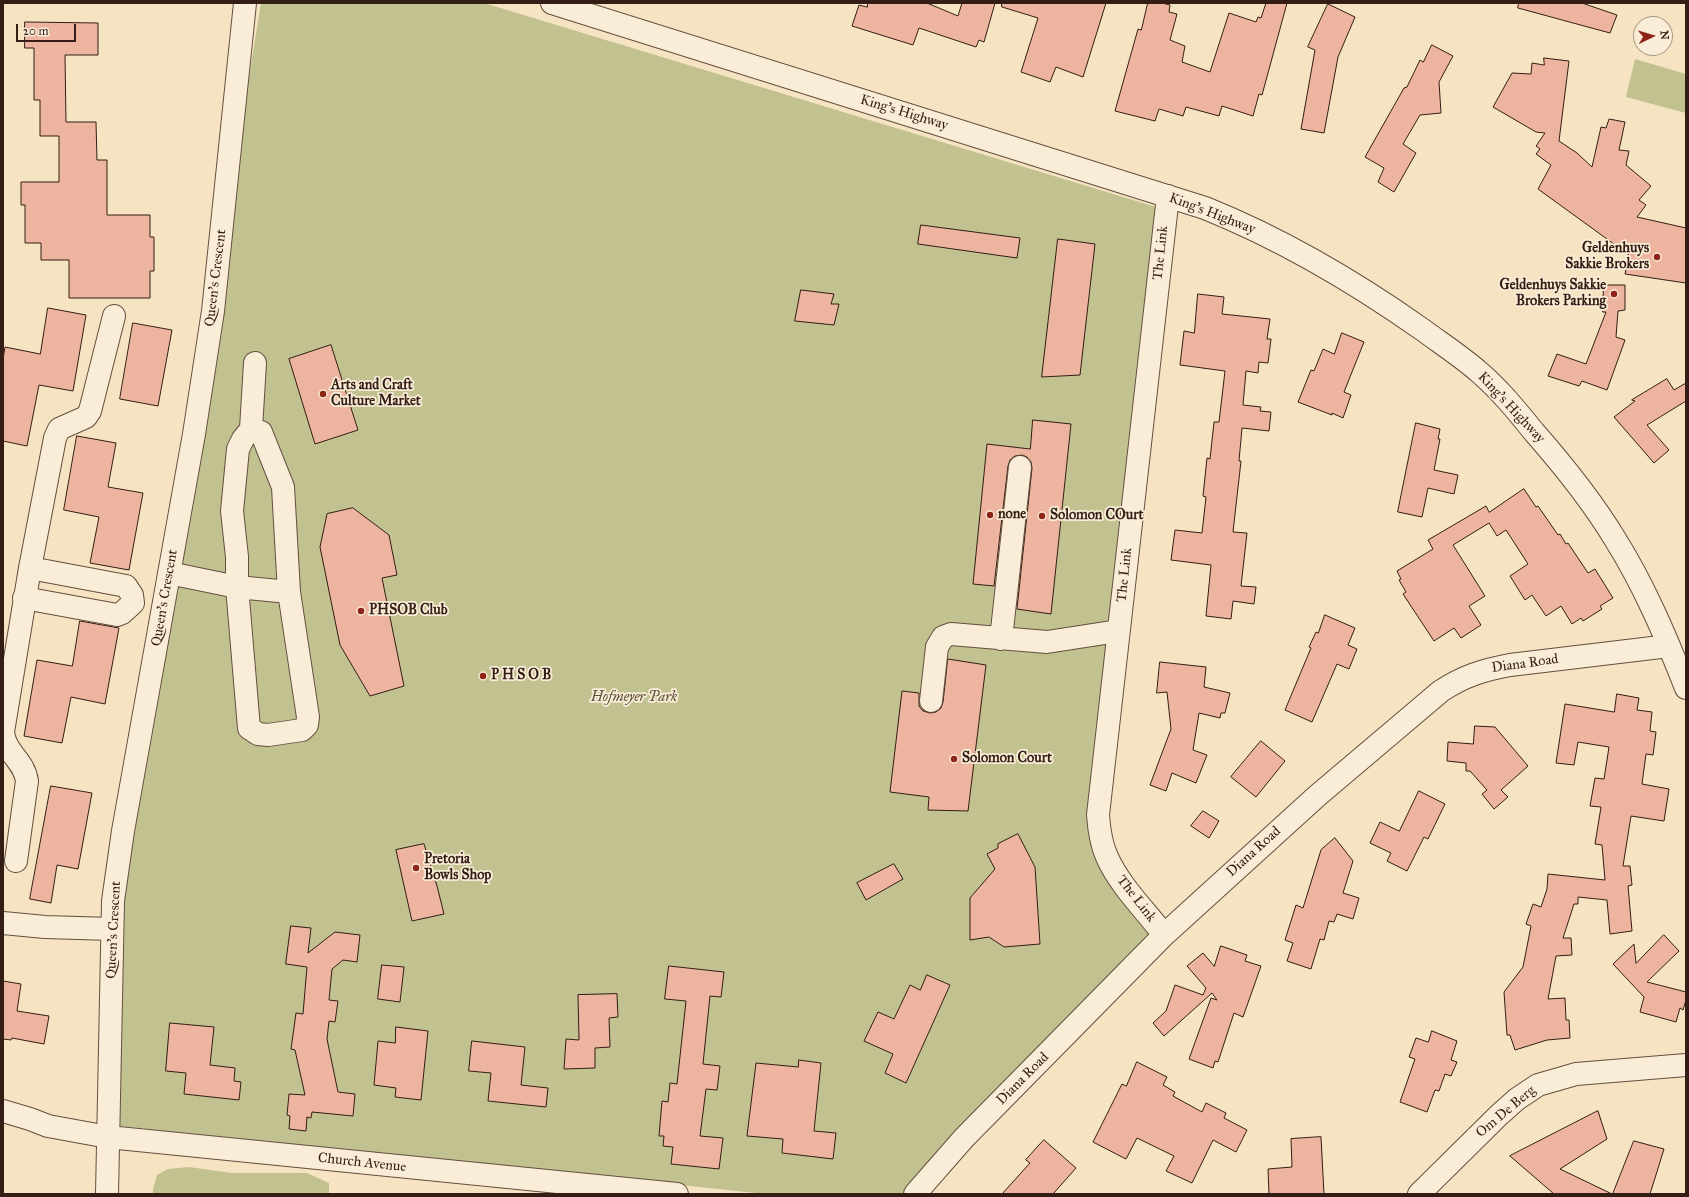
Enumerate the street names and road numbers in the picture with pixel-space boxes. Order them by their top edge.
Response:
street label: King's Highway [858,92,950,134]
street label: King's Highway [1166,190,1258,238]
street label: The Link [1150,225,1172,281]
street label: Queen's Crescent [202,228,230,328]
street label: King's Highway [1474,369,1548,447]
street label: The Link [1114,547,1136,603]
street label: Queen's Crescent [148,548,182,648]
street label: Diana Road [1491,651,1559,677]
street label: Diana Road [1223,823,1285,881]
street label: The Link [1113,872,1159,926]
street label: Queen's Crescent [103,881,125,979]
street label: Diana Road [993,1049,1053,1109]
street label: Om De Berg [1473,1082,1539,1142]
street label: Church Avenue [317,1150,407,1176]

